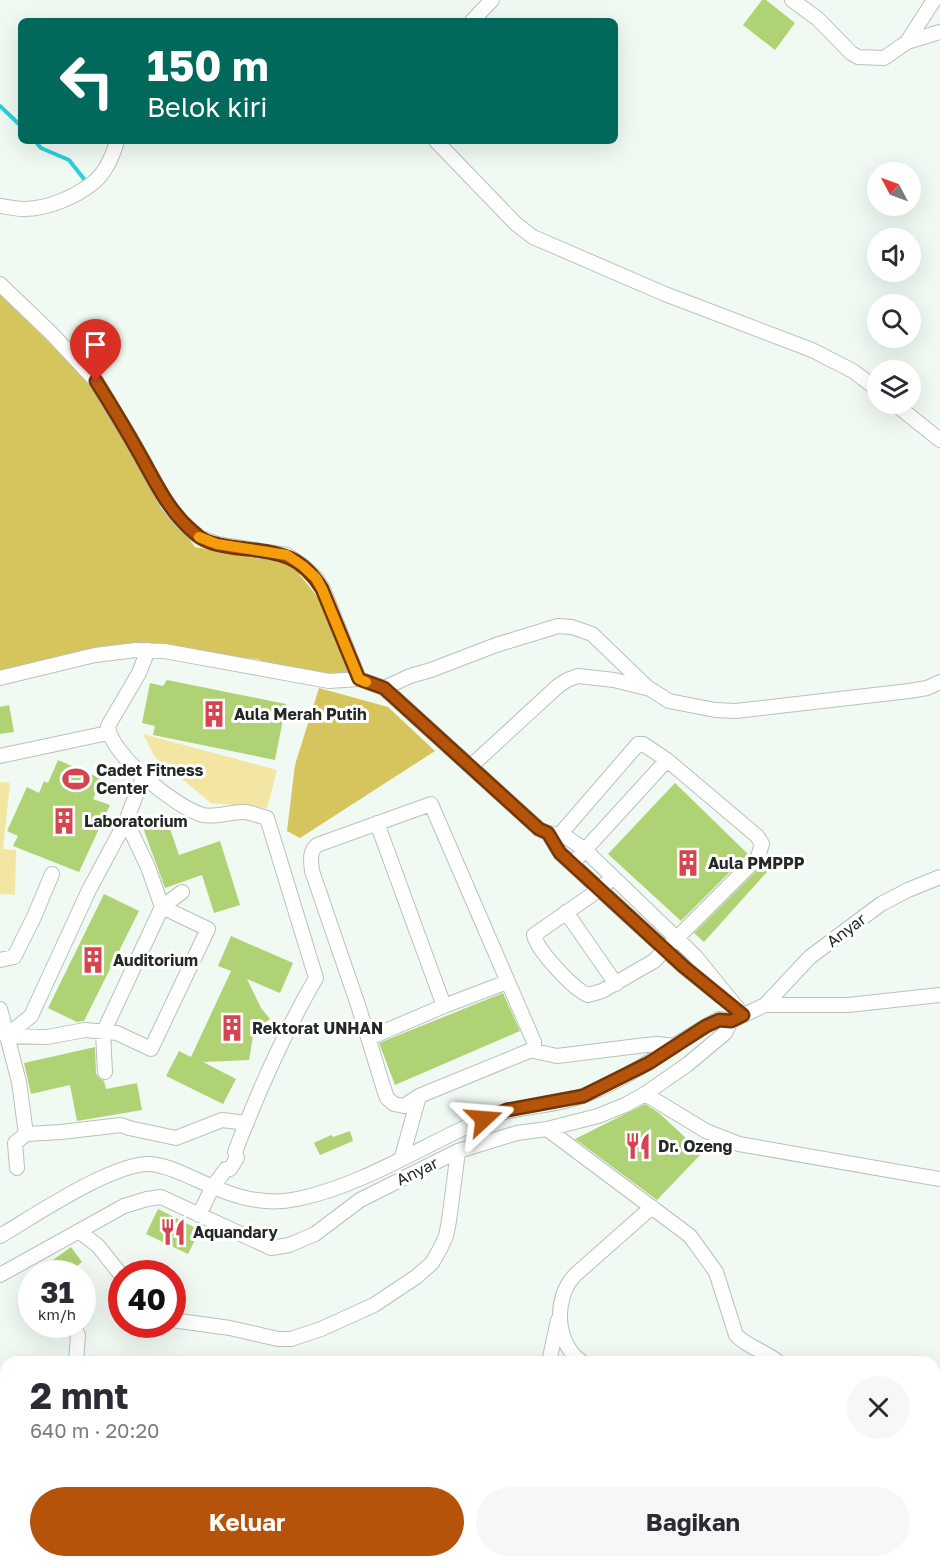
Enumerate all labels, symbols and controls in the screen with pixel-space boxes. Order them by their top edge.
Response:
text: 150 m [147,40,269,90]
icon: left [48,42,126,120]
text: Belok kiri [147,91,268,123]
north arrow [867,162,921,216]
map controls [867,162,921,414]
button: sound [867,228,921,282]
button: search [867,294,921,348]
pin [70,319,121,381]
icon: arrive [79,328,112,361]
button: layers [867,360,921,414]
building icon: Aula Merah Putih [199,699,229,729]
place label: Aula Merah Putih [234,704,367,724]
place label: Cadet Fitness Center [96,760,204,798]
sports icon: Cadet Fitness Center [61,764,91,794]
building icon: Laboratorium [49,806,79,836]
place label: Laboratorium [84,811,187,831]
building icon: Aula PMPPP [673,848,703,878]
place label: Aula PMPPP [708,853,805,873]
street label: Anyar [822,909,870,951]
building icon: Auditorium [78,945,108,975]
place label: Auditorium [113,950,198,970]
building icon: Rektorat UNHAN [217,1013,247,1043]
place label: Rektorat UNHAN [252,1018,383,1038]
position arrow [452,1087,516,1151]
restaurant icon: Dr. Ozeng [623,1131,653,1161]
place label: Dr. Ozeng [658,1136,733,1156]
street label: Anyar [393,1152,441,1190]
restaurant icon: Aquandary [158,1217,188,1247]
place label: Aquandary [193,1222,278,1242]
speed limit sign: 40 [108,1260,186,1338]
text: 31 [40,1274,74,1310]
text: km/h [38,1305,76,1323]
text: 2 mnt [30,1374,129,1417]
button: close [847,1376,910,1439]
text: 640 m · 20:20 [30,1418,159,1442]
button: Keluar [30,1487,464,1556]
button: Bagikan [476,1487,910,1556]

